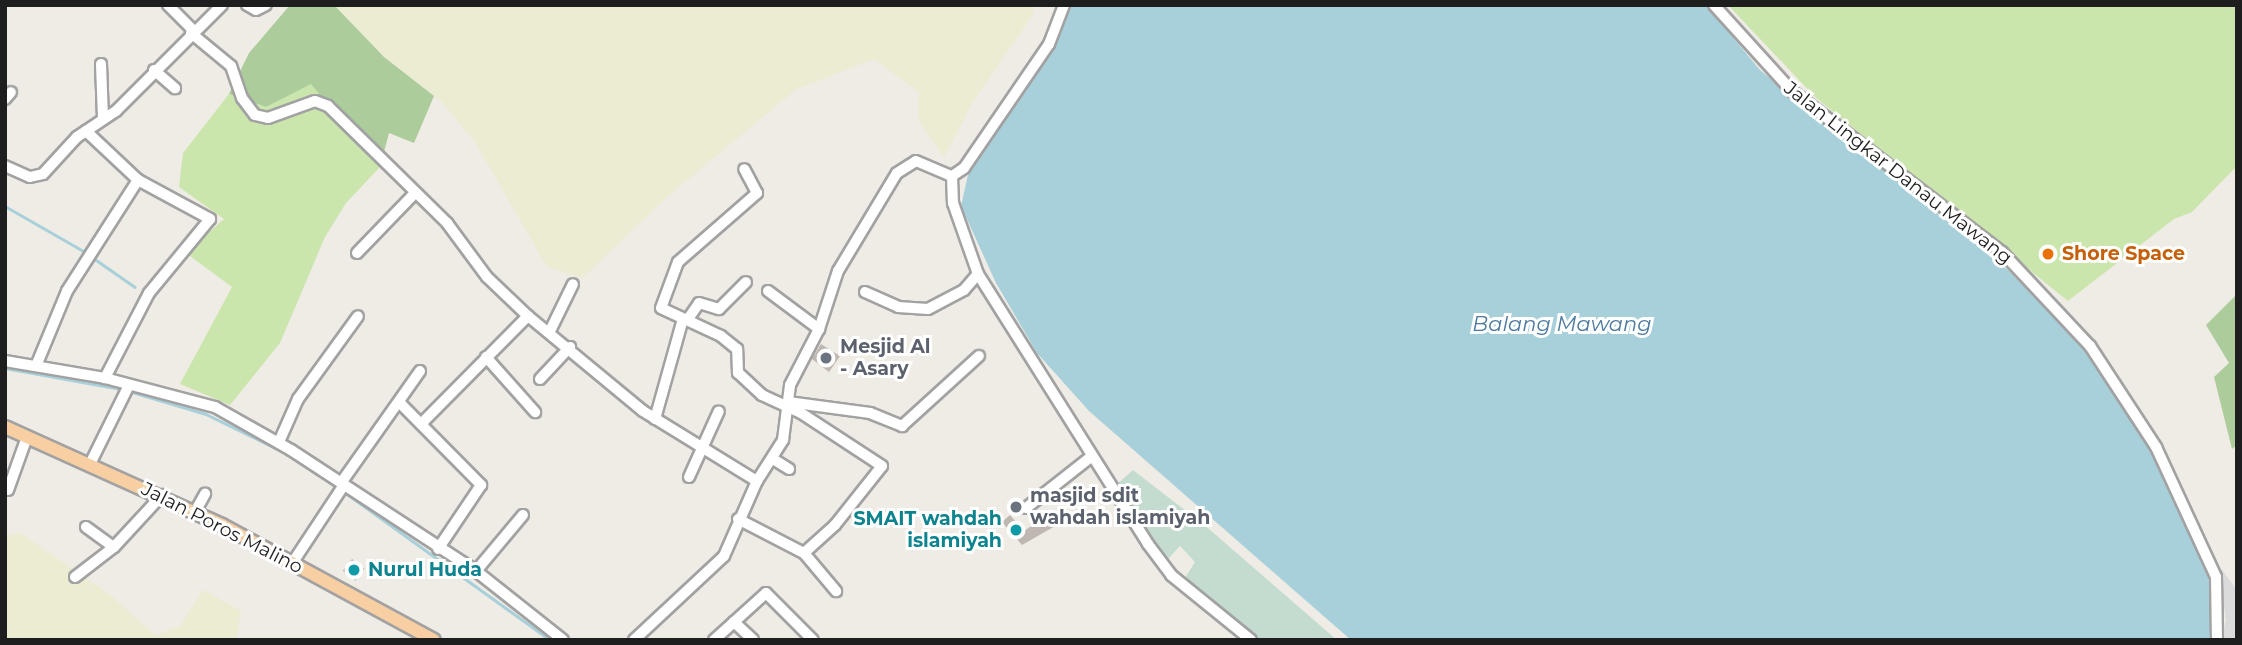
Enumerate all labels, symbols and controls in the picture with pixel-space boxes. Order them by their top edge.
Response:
street label: Jalan Lingkar Danau Mawang [1779,77,2017,269]
place label: Shore Space [2062,243,2185,265]
marker: Shore Space [2040,246,2056,262]
water label: Balang Mawang [1472,311,1652,337]
place label: Mesjid Al - Asary [840,336,931,380]
marker: Mesjid Al - Asary [818,350,834,366]
street label: Jalan Poros Malino [137,477,307,579]
place label: masjid sdit wahdah islamiyah [1030,485,1210,529]
marker: masjid sdit wahdah islamiyah [1008,499,1024,515]
place label: SMAIT wahdah islamiyah [854,508,1002,552]
marker: SMAIT wahdah islamiyah [1008,522,1024,538]
place label: Nurul Huda [368,559,482,581]
marker: Nurul Huda [346,562,362,578]

